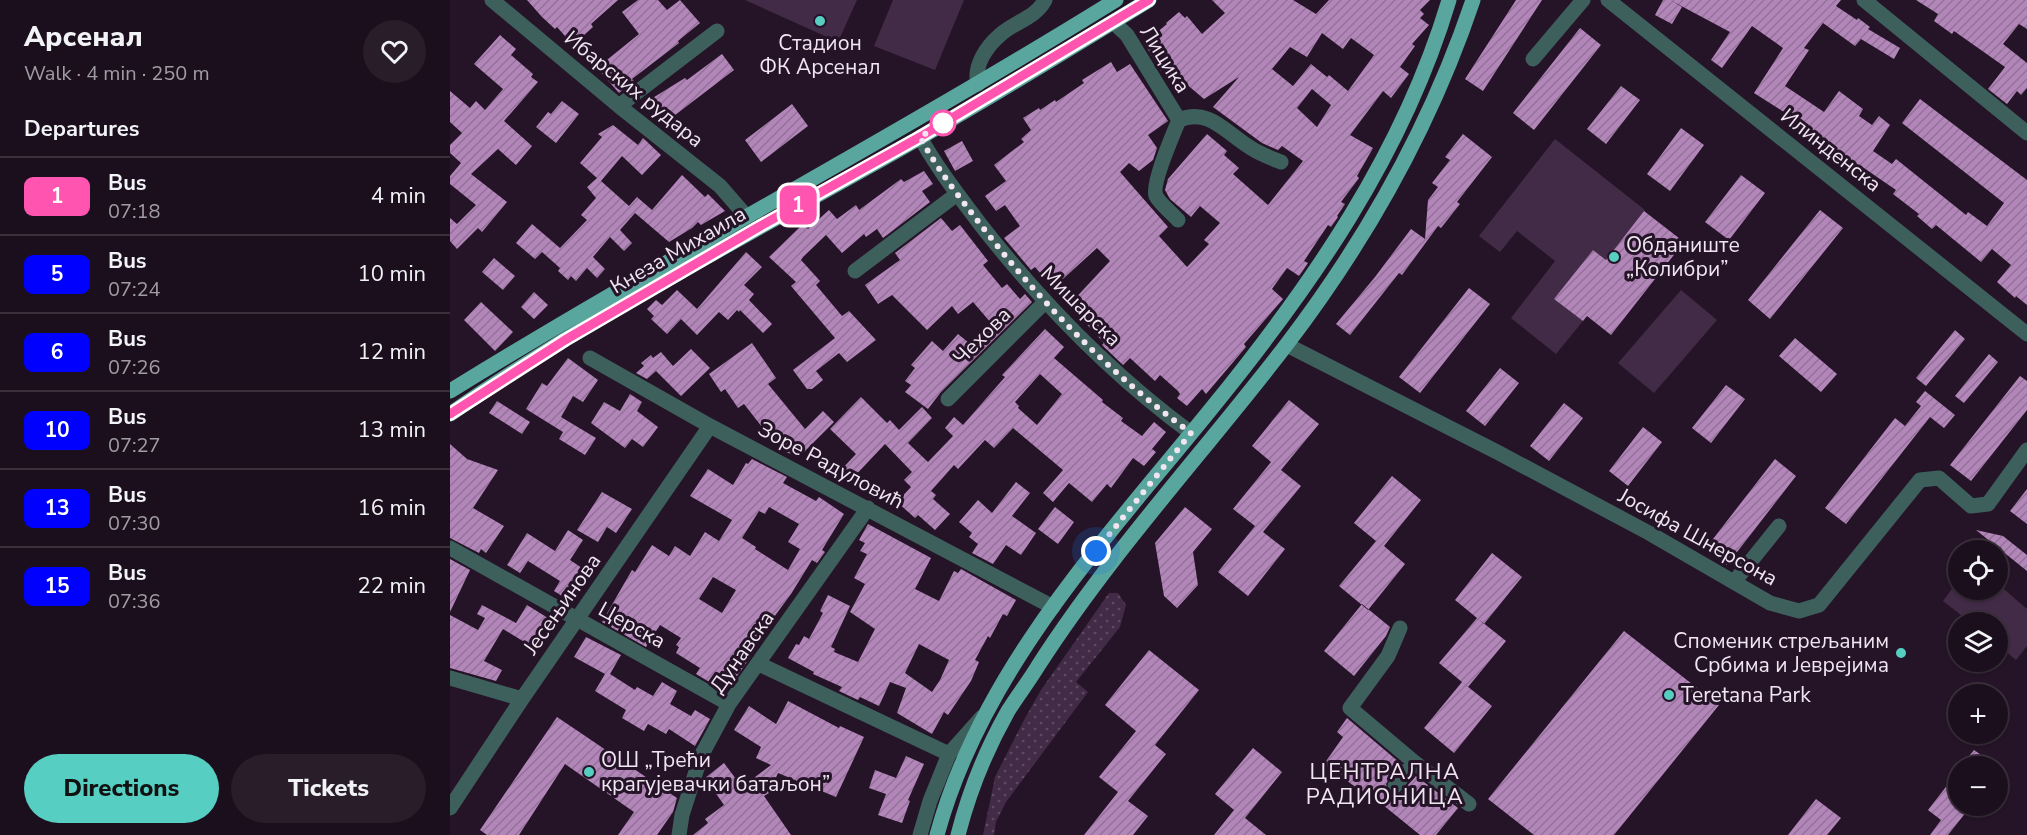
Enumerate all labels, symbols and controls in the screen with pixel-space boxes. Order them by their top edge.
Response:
marker: Стадион ФК Арсенал [813,14,827,28]
text: Арсенал [24,18,143,56]
button: heart [363,20,426,83]
street label: Лицика [1133,20,1197,98]
street label: Ибарских рудара [558,24,710,154]
place label: Стадион ФК Арсенал [759,29,881,81]
text: Walk · 4 min · 250 m [24,60,210,87]
street label: Илинденска [1775,102,1887,198]
unlabelled marker [930,110,956,136]
text: Departures [24,114,139,144]
text: Bus [108,168,147,198]
text: 4 min [371,181,426,211]
text: 1 [51,182,63,210]
line badge: 1 [778,186,818,224]
text: 1 [792,191,804,219]
text: 07:18 [108,198,161,225]
street label: Кнеза Михаила [605,200,751,300]
place label: Обданиште „Колибри” [1626,231,1740,283]
text: Bus [108,246,147,276]
marker: Обданиште „Колибри” [1607,250,1621,264]
text: 10 min [358,259,426,289]
text: 5 [51,260,63,288]
street label: Мишарска [1035,260,1127,352]
text: 07:24 [108,276,161,303]
street label: Чехова [947,301,1017,371]
text: Bus [108,324,147,354]
text: 12 min [358,337,426,367]
text: 6 [51,338,63,366]
text: 07:26 [108,354,161,381]
text: Bus [108,402,147,432]
text: 13 min [358,415,426,445]
street label: Зоре Радуловић [753,415,909,515]
text: 10 [44,416,70,444]
text: 07:27 [108,432,161,459]
text: Bus [108,480,147,510]
street label: Јосифа Шнерсона [1612,481,1783,592]
text: 16 min [358,493,426,523]
text: 13 [44,494,70,522]
text: 07:30 [108,510,161,537]
your location [1081,536,1111,566]
map controls [1948,540,2008,816]
button: locate [1948,540,2008,600]
street label: Јесењинова [516,548,607,661]
text: Bus [108,558,147,588]
text: 22 min [358,571,426,601]
text: 15 [44,572,70,600]
text: 07:36 [108,588,161,615]
street label: Церска [593,595,671,655]
street label: Дунавска [703,605,781,699]
button: layers [1948,612,2008,672]
place label: Споменик стрељаним Србима и Јеврејима [1673,627,1889,679]
marker: Споменик стрељаним Србима и Јеврејима [1894,646,1908,660]
place label: Teretana Park [1681,681,1811,709]
button: + [1948,684,2008,744]
marker: Teretana Park [1662,688,1676,702]
place label: ОШ „Трећи крагујевачки батаљон” [601,746,830,798]
button: Directions [24,754,219,823]
button: Tickets [231,754,426,823]
button: − [1948,756,2008,816]
district label: ЦЕНТРАЛНА РАДИОНИЦА [1306,757,1464,812]
marker: ОШ „Трећи крагујевачки батаљон” [582,765,596,779]

